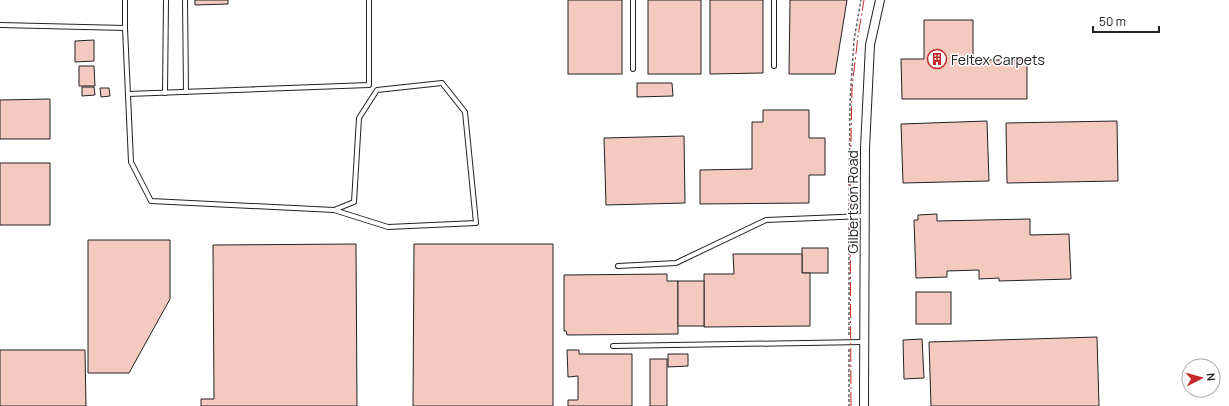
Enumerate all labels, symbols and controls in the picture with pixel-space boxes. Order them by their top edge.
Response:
scale bar [1093,8,1159,34]
text: 50 m [1099,13,1126,30]
building icon: Feltex Carpets [926,48,948,70]
place label: Feltex Carpets [951,50,1045,69]
street label: Gilbertson Road [843,150,862,254]
north arrow [1181,358,1221,398]
text: N [1204,372,1219,382]

